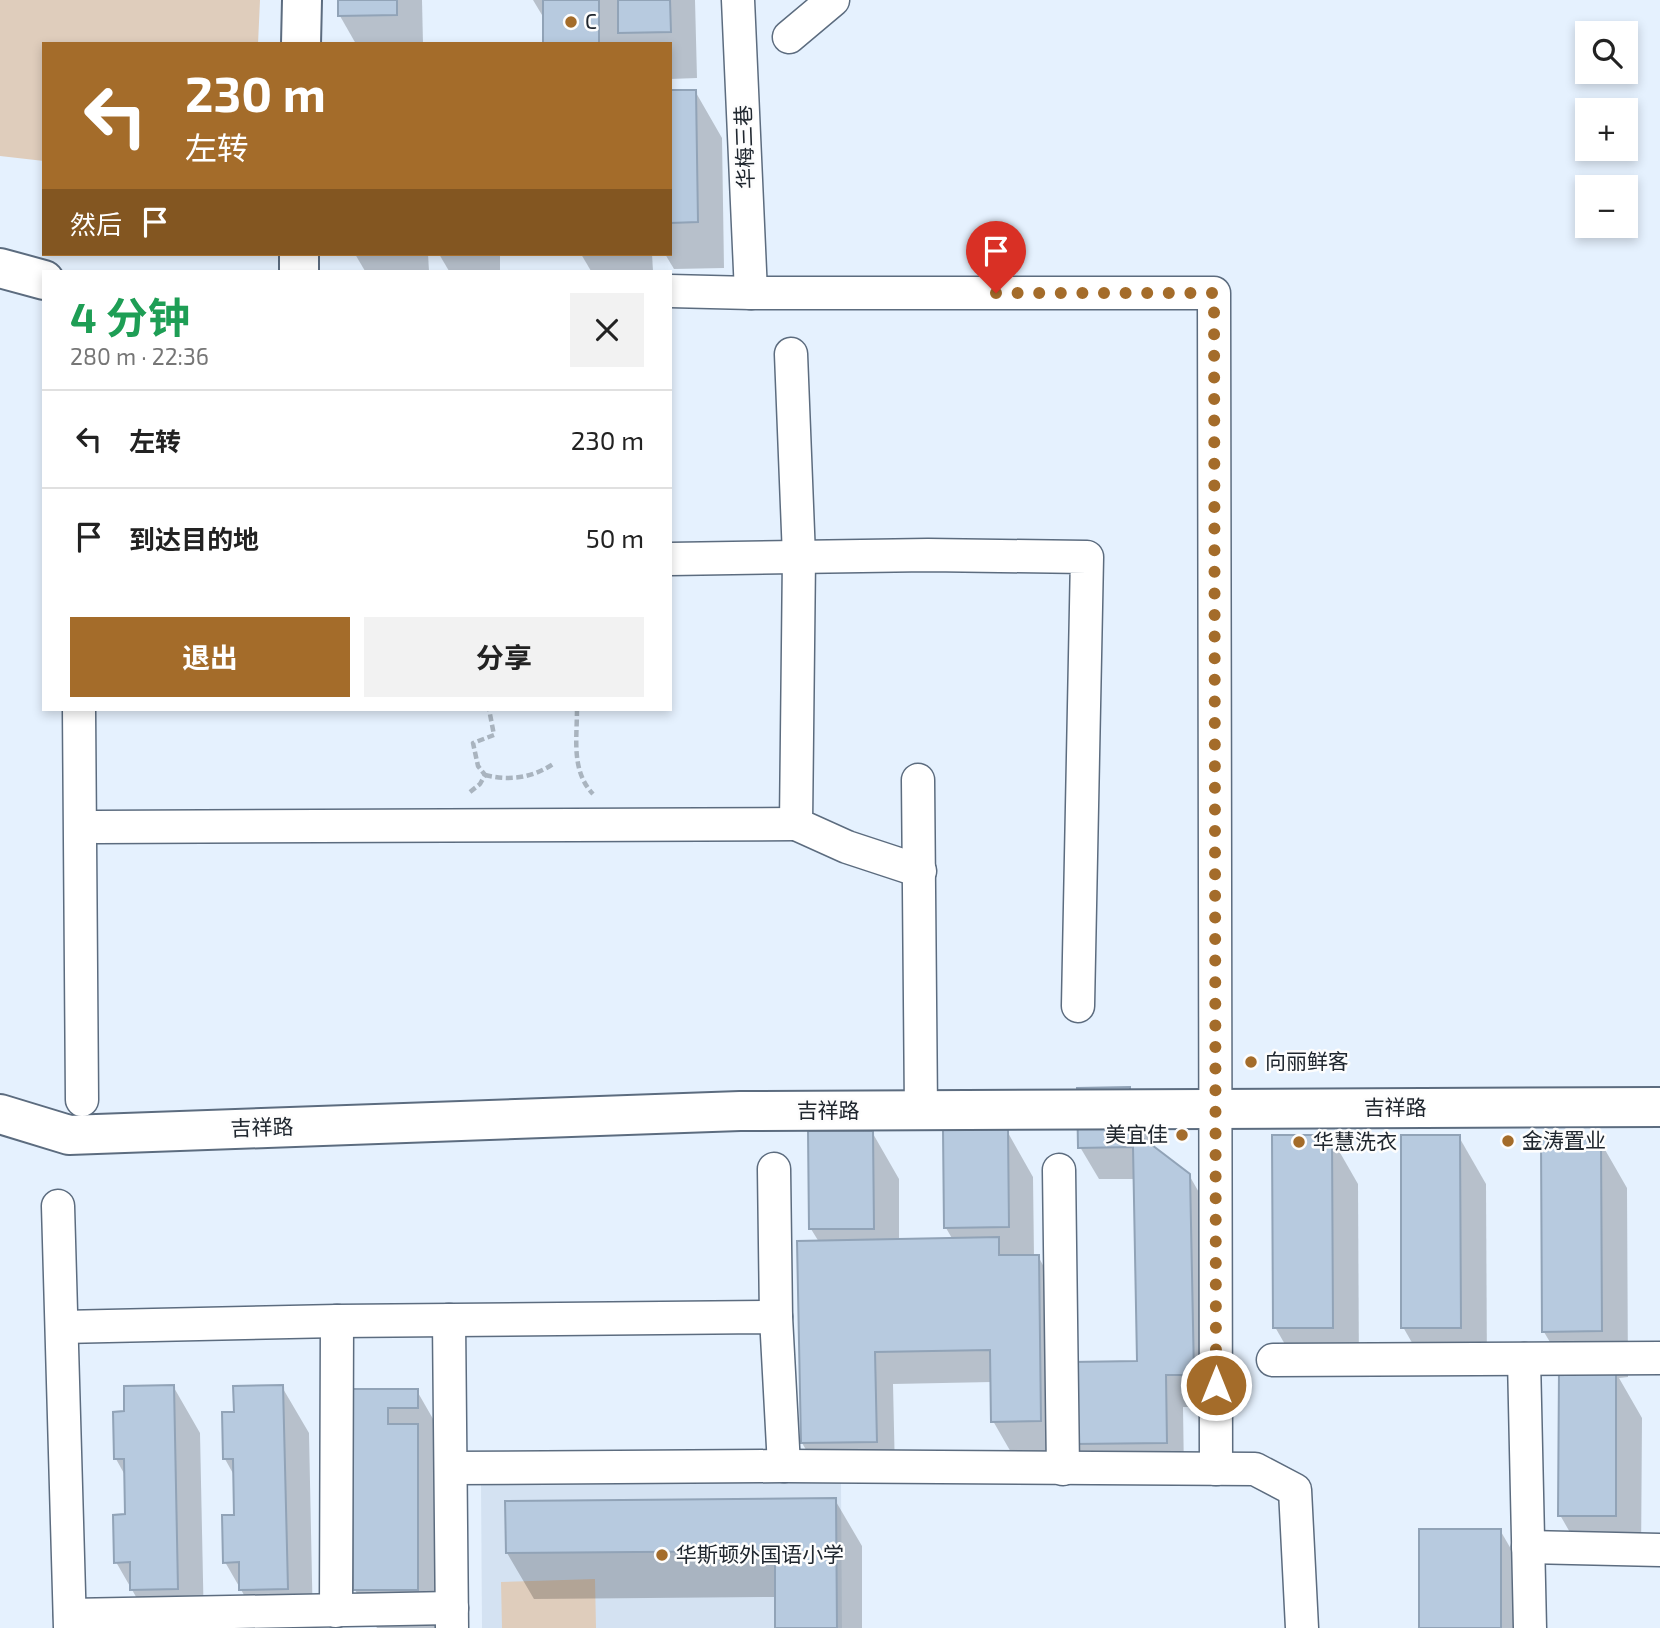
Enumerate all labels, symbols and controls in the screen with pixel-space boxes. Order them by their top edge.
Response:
place label: C [585,8,597,33]
marker: C [563,14,579,30]
map controls [1575,21,1638,238]
button: search [1575,21,1638,84]
text: 230 m [185,63,326,122]
icon: left [70,70,161,161]
button: + [1575,98,1638,161]
street label: 华梅三巷 [730,105,757,189]
text: 左转 [185,128,249,166]
button: − [1575,175,1638,238]
icon: arrive [136,203,174,241]
text: 然后 [70,208,122,239]
pin [966,221,1026,293]
icon: arrive [977,232,1015,270]
text: 4 分钟 [70,291,190,341]
button: close [570,293,644,367]
text: 280 m · 22:36 [70,342,209,370]
icon: left [70,420,108,458]
text: 230 m [571,424,644,455]
text: 左转 [129,425,181,456]
icon: arrive [70,518,108,556]
text: 50 m [586,522,644,553]
text: 到达目的地 [129,523,259,554]
button: 退出 [70,617,350,697]
button: 分享 [364,617,644,697]
place label: 向丽鲜客 [1265,1048,1349,1073]
marker: 向丽鲜客 [1243,1054,1259,1070]
street label: 吉祥路 [1364,1094,1427,1119]
street label: 吉祥路 [797,1097,860,1122]
street label: 吉祥路 [230,1113,294,1140]
place label: 美宜佳 [1105,1121,1168,1146]
marker: 美宜佳 [1174,1127,1190,1143]
place label: 金涛置业 [1522,1127,1606,1152]
place label: 华慧洗衣 [1313,1128,1397,1153]
marker: 金涛置业 [1500,1133,1516,1149]
marker: 华慧洗衣 [1291,1134,1307,1150]
position arrow [1179,1348,1253,1422]
place label: 华斯顿外国语小学 [676,1541,844,1566]
marker: 华斯顿外国语小学 [654,1547,670,1563]

